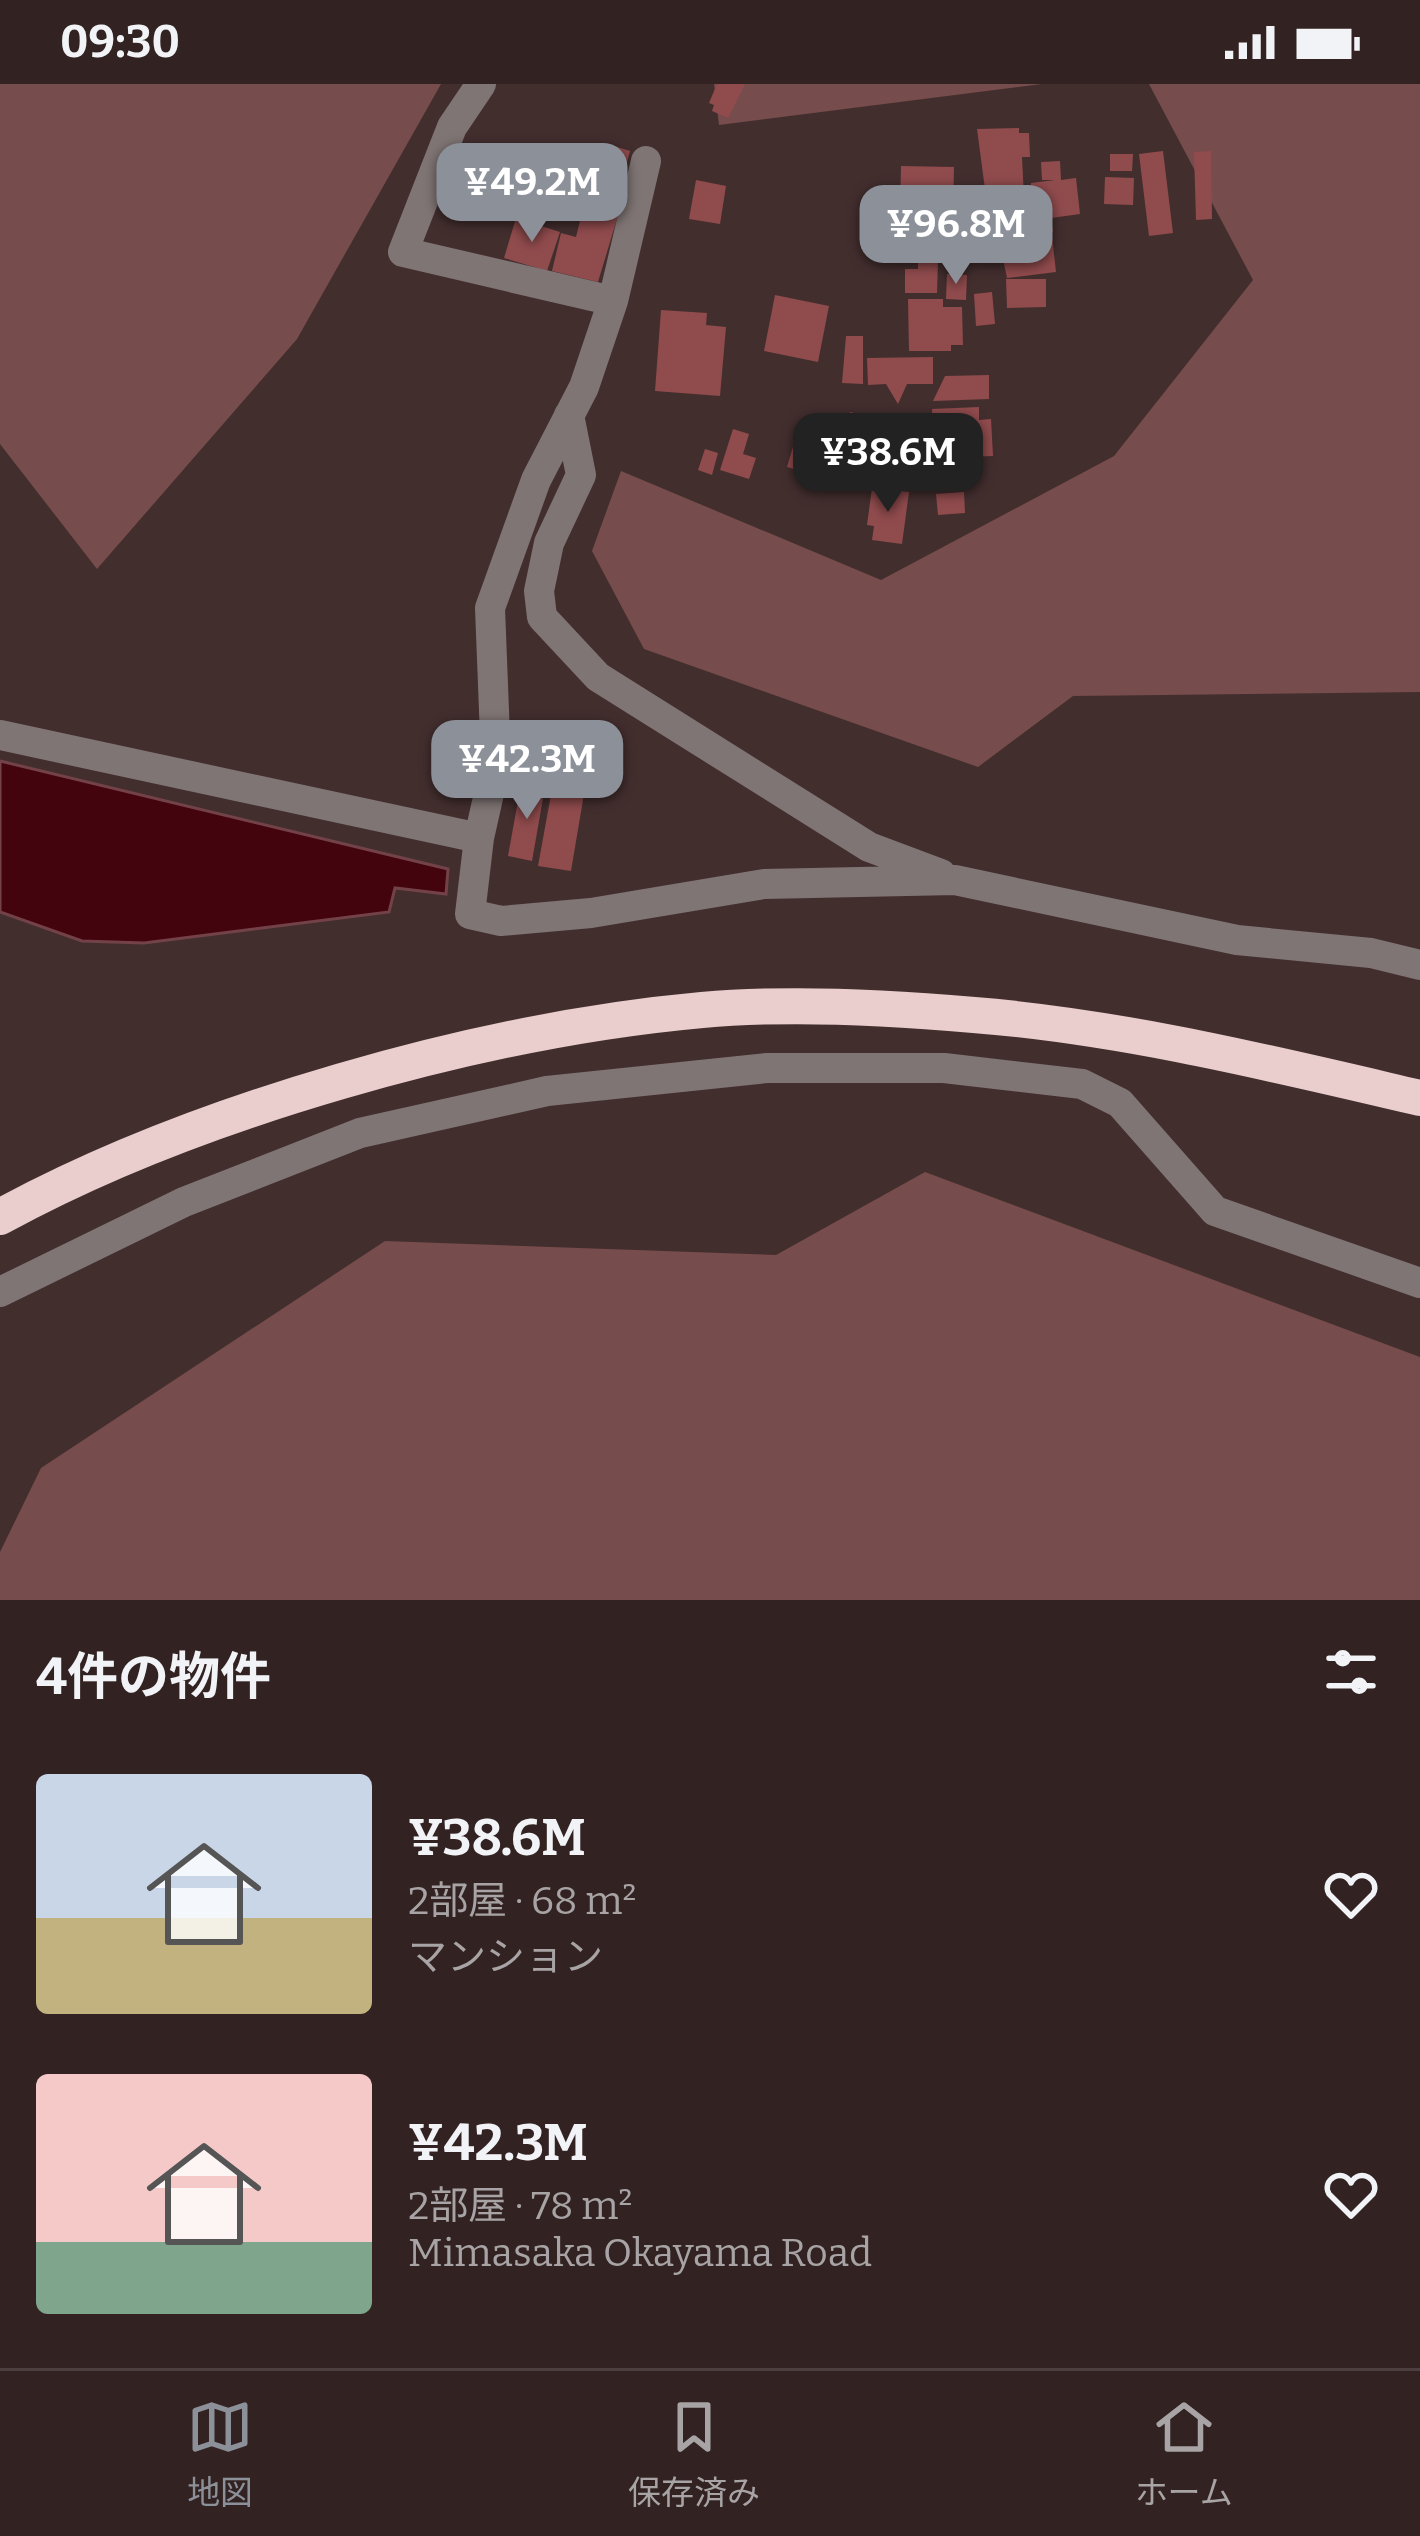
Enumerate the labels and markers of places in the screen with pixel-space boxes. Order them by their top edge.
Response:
pin: ¥49.2M [434,143,630,245]
pin: ¥96.8M [858,185,1054,287]
pin: ¥38.6M [790,413,986,515]
pin: ¥42.3M [429,720,625,822]

